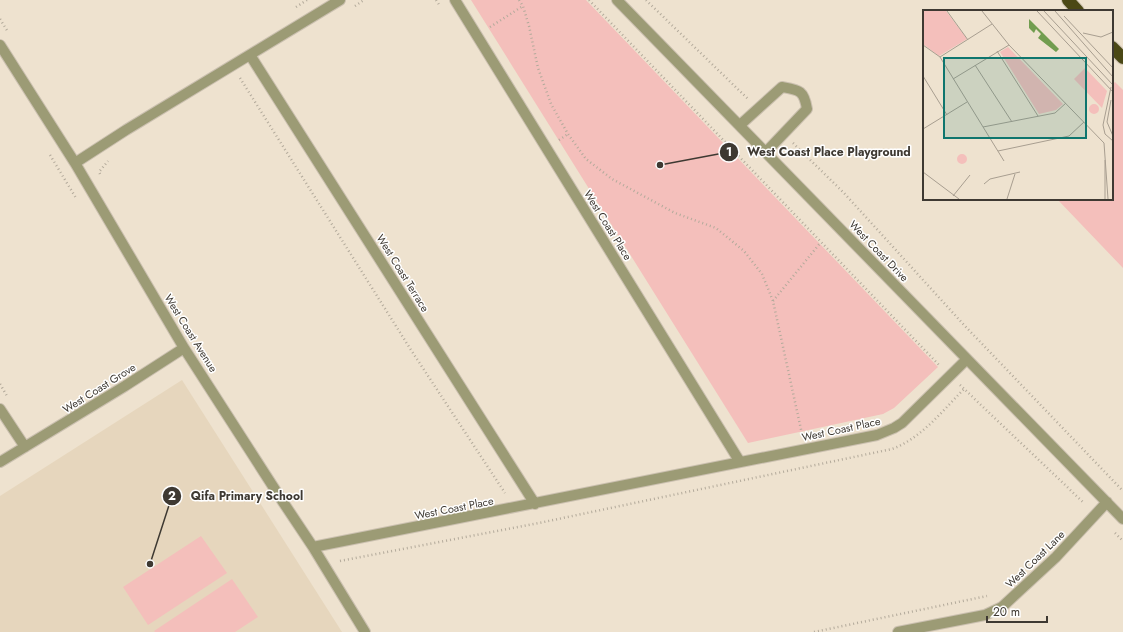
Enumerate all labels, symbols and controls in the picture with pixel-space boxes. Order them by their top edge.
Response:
inset map [923,10,1113,200]
callout: West Coast Place Playground [719,140,918,164]
text: 1 [726,143,732,161]
text: West Coast Place Playground [747,143,911,161]
street label: West Coast Place [580,187,636,263]
street label: West Coast Drive [846,217,913,285]
street label: West Coast Terrace [373,231,433,315]
street label: West Coast Avenue [160,291,222,375]
street label: West Coast Grove [59,359,139,417]
street label: West Coast Place [800,413,882,445]
callout: Qifa Primary School [162,484,311,508]
text: 2 [168,487,176,505]
text: Qifa Primary School [191,487,303,505]
street label: West Coast Place [413,492,495,523]
street label: West Coast Lane [1002,526,1068,591]
scale bar [987,598,1047,624]
text: 20 m [993,603,1020,621]

